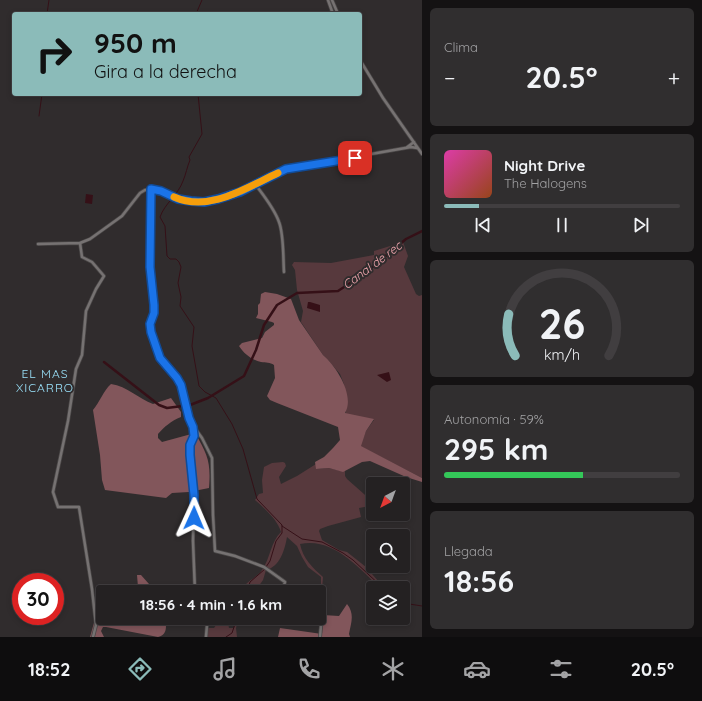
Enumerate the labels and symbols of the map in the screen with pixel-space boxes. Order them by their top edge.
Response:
pin [338,141,372,175]
water label: Canal de rec [340,237,406,292]
district label: EL MAS XICARRO [16,366,74,395]
north arrow [366,477,410,521]
position arrow [173,497,215,539]
speed limit sign: 30 [12,573,64,625]

